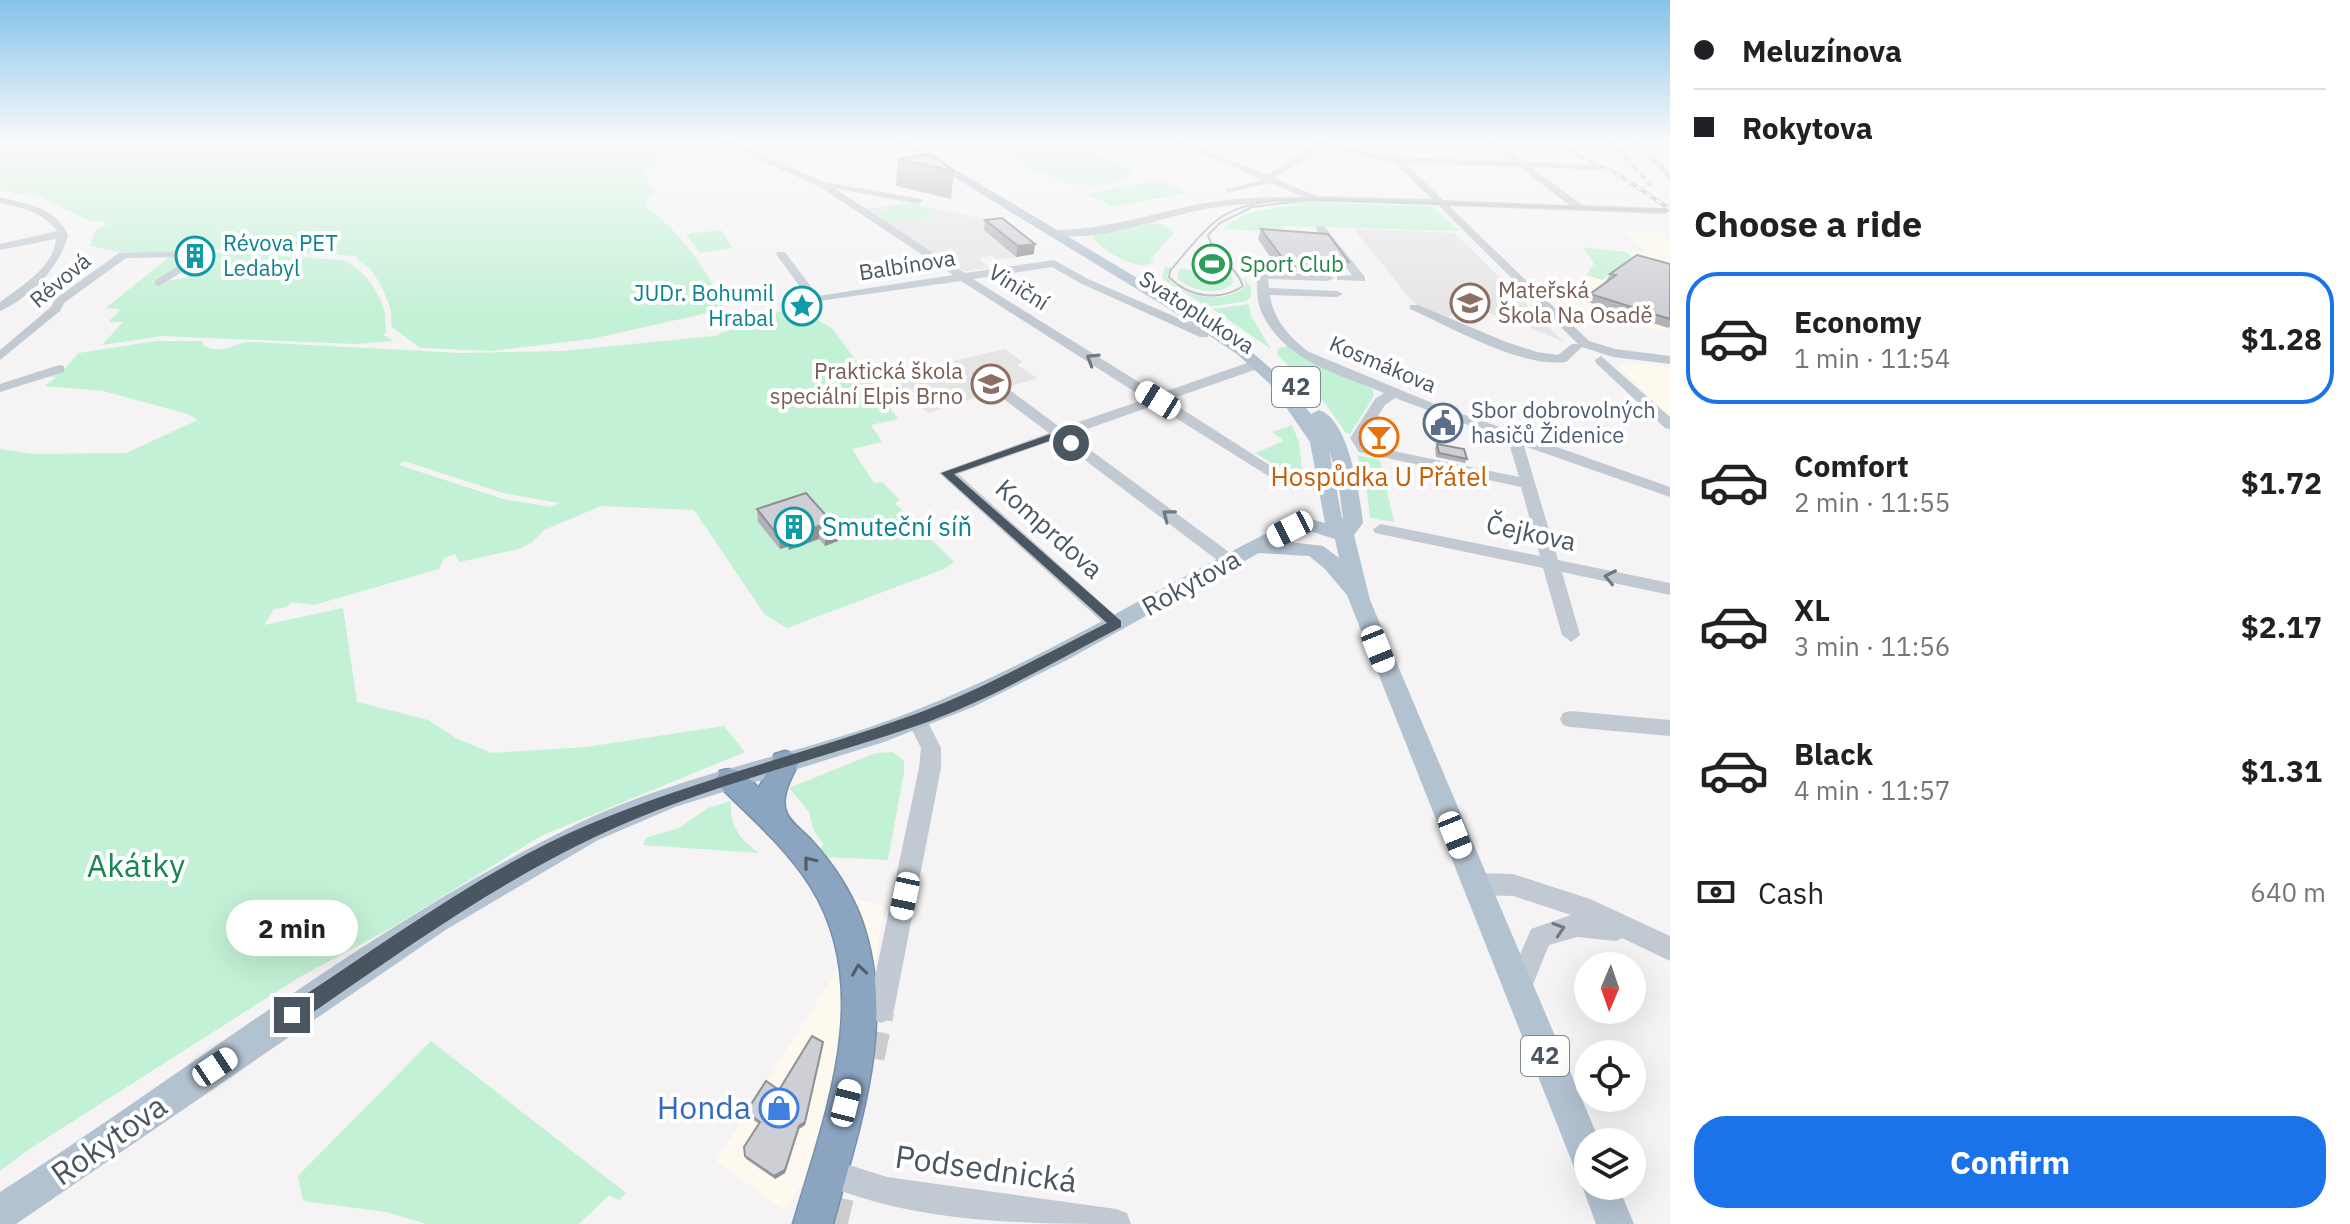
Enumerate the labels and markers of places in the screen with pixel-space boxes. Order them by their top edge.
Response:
place label: Révova PET Ledabyl [223,228,338,282]
building icon: Révova PET Ledabyl [174,235,216,277]
sports icon: Sport Club [1191,243,1233,285]
place label: Sport Club [1240,249,1344,278]
place label: Mateřská Škola Na Osadě [1498,275,1653,329]
place label: JUDr. Bohumil Hrabal [633,278,774,332]
school or university icon: Mateřská Škola Na Osadě [1449,282,1491,324]
place icon: JUDr. Bohumil Hrabal [781,285,823,327]
place label: Praktická škola speciální Elpis Brno [770,356,963,410]
school or university icon: Praktická škola speciální Elpis Brno [970,363,1012,405]
place label: Sbor dobrovolných hasičů Židenice [1471,395,1656,449]
public building icon: Sbor dobrovolných hasičů Židenice [1422,402,1464,444]
bar icon: Hospůdka U Přátel [1358,416,1400,458]
place label: Hospůdka U Přátel [1270,459,1488,493]
building icon: Smuteční síň [773,506,815,548]
place label: Smuteční síň [822,509,972,543]
place label: Honda [657,1086,751,1128]
shop icon: Honda [758,1087,800,1129]

